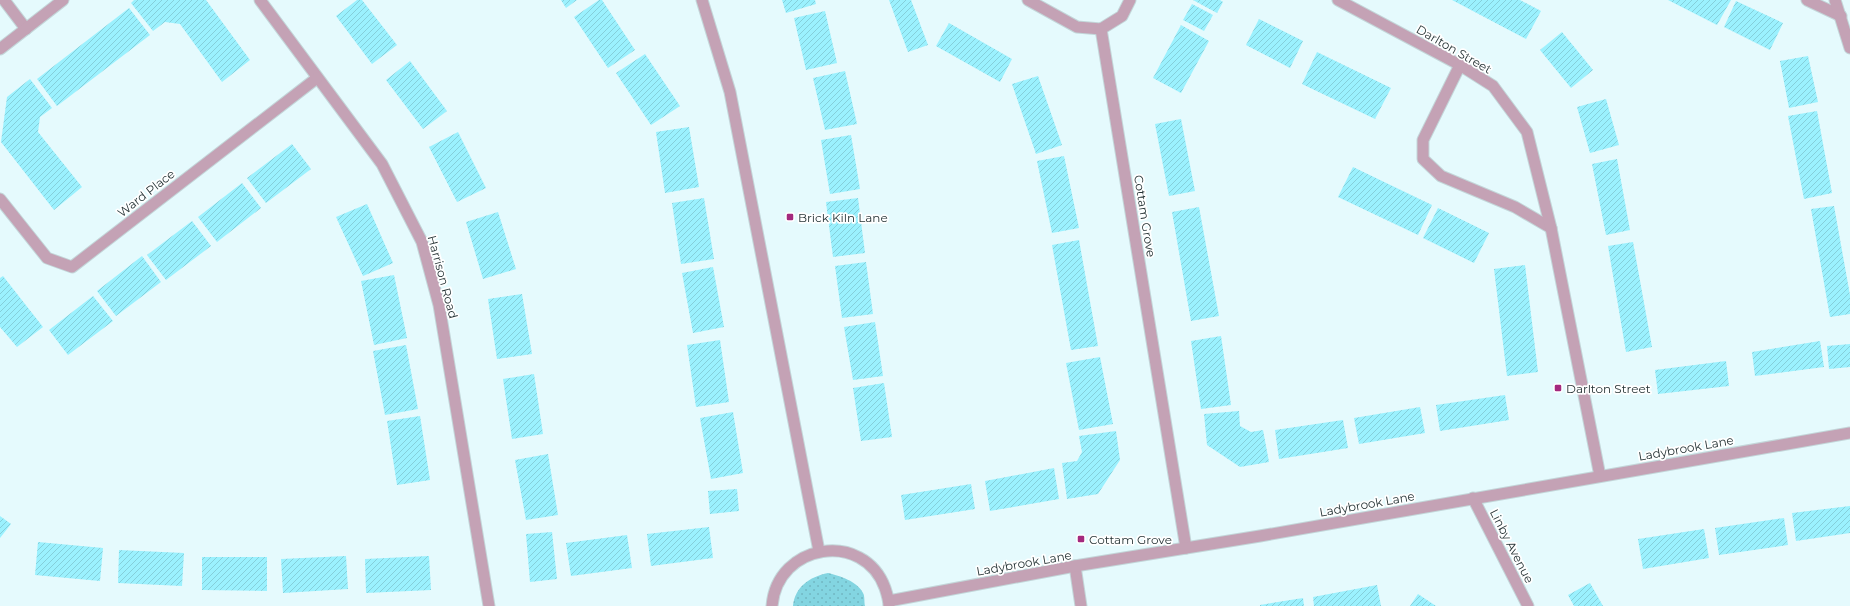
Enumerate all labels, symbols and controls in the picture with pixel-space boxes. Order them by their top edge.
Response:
street label: Darlton Street [1414,21,1494,77]
street label: Ward Place [114,166,178,220]
street label: Cottam Grove [1131,174,1159,258]
place label: Brick Kiln Lane [798,210,888,225]
marker: Brick Kiln Lane [785,212,795,222]
street label: Harrison Road [425,234,461,320]
place label: Darlton Street [1566,381,1651,396]
marker: Darlton Street [1553,383,1563,393]
street label: Ladybrook Lane [1637,432,1735,464]
street label: Ladybrook Lane [1318,488,1416,520]
street label: Linby Avenue [1487,506,1537,586]
place label: Cottam Grove [1089,532,1172,547]
marker: Cottam Grove [1076,534,1086,544]
street label: Ladybrook Lane [975,547,1073,579]

